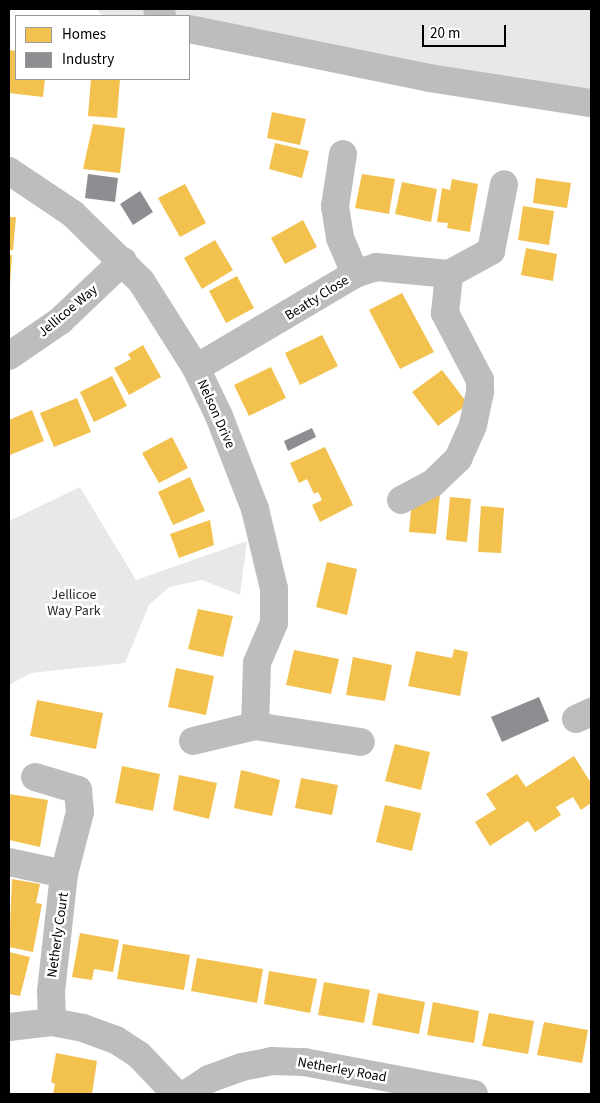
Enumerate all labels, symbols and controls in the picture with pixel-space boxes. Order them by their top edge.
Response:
legend [15,15,190,80]
scale bar [425,15,509,47]
text: 20 m [430,23,460,44]
text: Homes [62,24,106,45]
text: Industry [62,49,114,70]
street label: Beatty Close [282,272,352,324]
street label: Jellicoe Way [35,281,101,341]
street label: Nelson Drive [193,377,239,451]
park label: Jellicoe Way Park [47,587,101,620]
street label: Netherly Court [44,891,72,979]
street label: Netherley Road [296,1054,388,1086]

